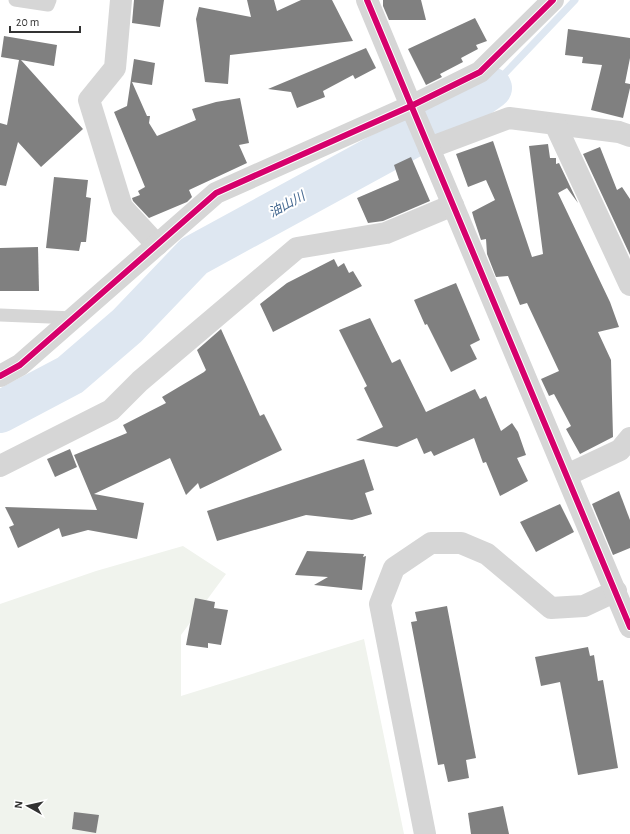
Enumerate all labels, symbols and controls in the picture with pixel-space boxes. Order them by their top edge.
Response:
scale bar [10,8,80,34]
text: 20 m [16,16,39,28]
water label: 油山川 [266,188,309,220]
north arrow [8,786,48,826]
text: N [13,800,25,809]

